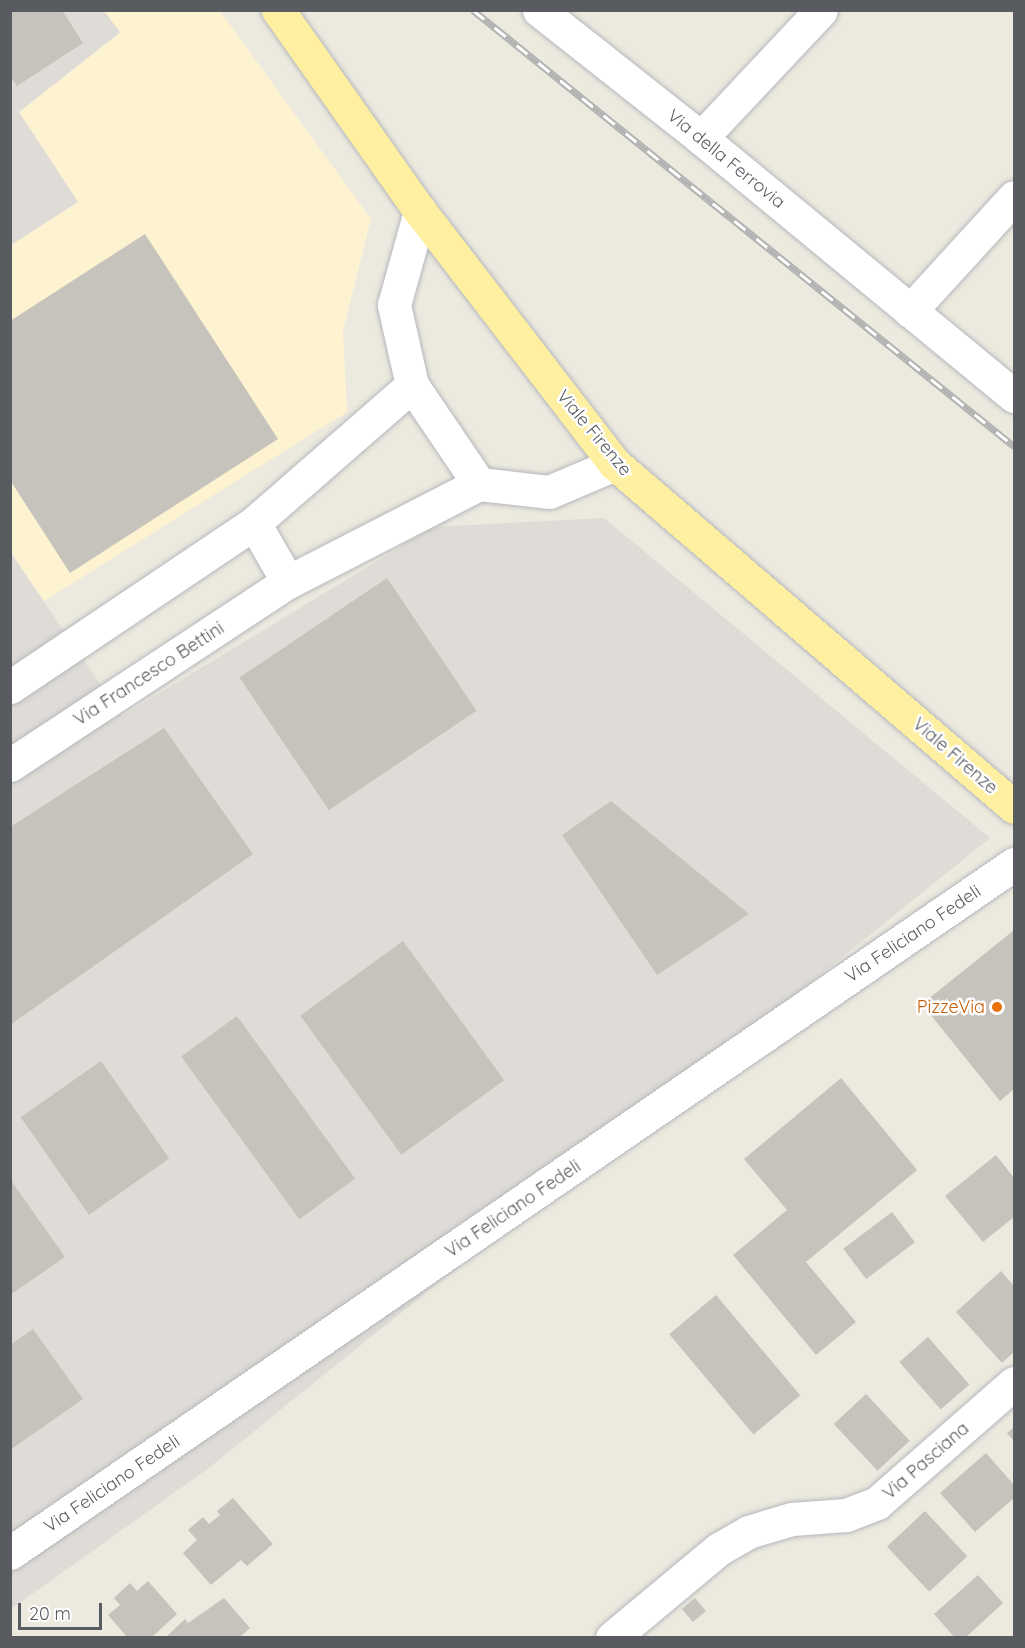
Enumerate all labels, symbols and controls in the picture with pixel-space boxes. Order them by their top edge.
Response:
street label: Via della Ferrovia [663,105,789,213]
street label: Viale Firenze [552,386,636,480]
street label: Via Francesco Bettini [70,617,228,731]
street label: Viale Firenze [908,713,1002,799]
street label: Via Feliciano Fedeli [841,881,985,987]
place label: PizzeVia [917,996,985,1018]
marker: PizzeVia [990,1000,1004,1014]
street label: Via Feliciano Fedeli [441,1156,585,1262]
street label: Via Pasciana [879,1418,973,1504]
street label: Via Feliciano Fedeli [40,1431,184,1537]
scale bar [21,1591,105,1629]
text: 20 m [29,1602,71,1625]

